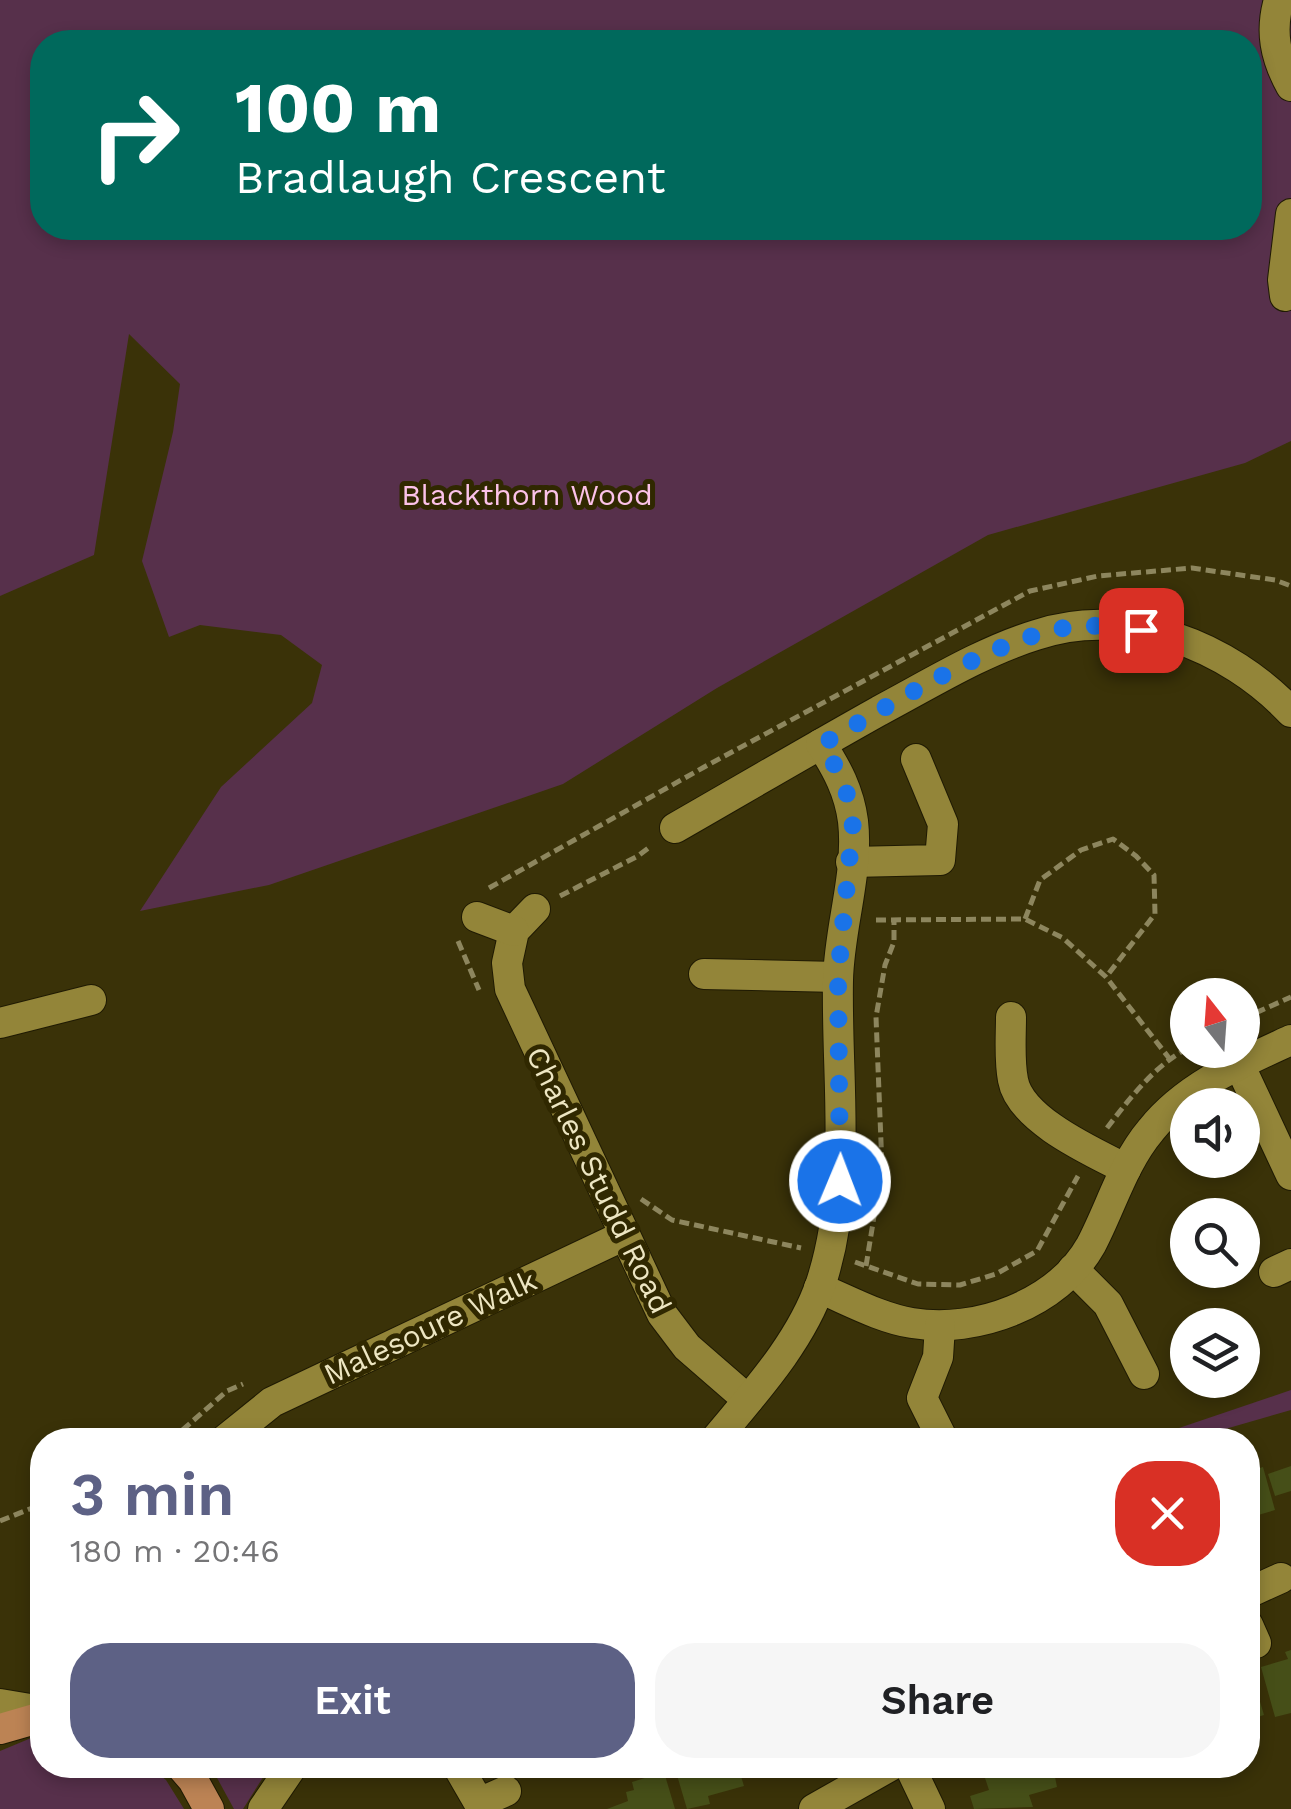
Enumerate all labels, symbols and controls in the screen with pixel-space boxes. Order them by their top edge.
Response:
text: 100 m [235,67,441,149]
icon: right [70,70,200,200]
text: Bradlaugh Crescent [235,151,666,204]
park label: Blackthorn Wood [401,477,653,512]
pin [1099,588,1184,673]
icon: arrive [1114,603,1169,658]
north arrow [1170,978,1260,1068]
map controls [1170,978,1260,1398]
street label: Charles Studd Road [519,1041,679,1319]
button: sound [1170,1088,1260,1178]
position arrow [788,1129,892,1233]
button: search [1170,1198,1260,1288]
street label: Malesoure Walk [318,1262,542,1392]
button: layers [1170,1308,1260,1398]
text: 3 min [70,1459,234,1530]
button: close [1115,1461,1220,1566]
text: 180 m · 20:46 [70,1532,280,1570]
button: Exit [70,1643,635,1758]
button: Share [655,1643,1220,1758]

